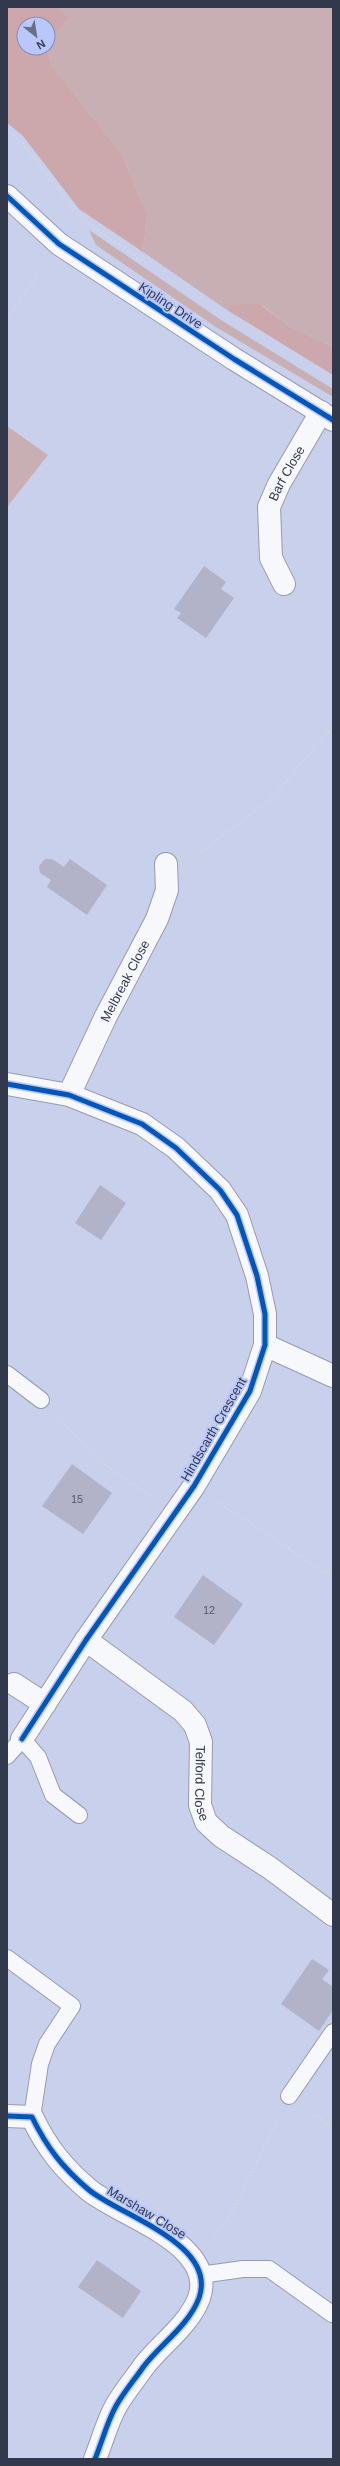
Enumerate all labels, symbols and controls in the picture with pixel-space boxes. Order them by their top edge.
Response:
north arrow [16,16,56,56]
text: N [35,37,47,52]
street label: Kipling Drive [136,279,205,332]
street label: Barf Close [266,443,308,503]
street label: Melbreak Close [97,938,153,1024]
street label: Hindscarth Crescent [177,1374,250,1484]
house number: 15 [71,1493,83,1505]
house number: 12 [203,1604,215,1616]
street label: Telford Close [192,1745,212,1823]
street label: Marshaw Close [104,2183,189,2242]

